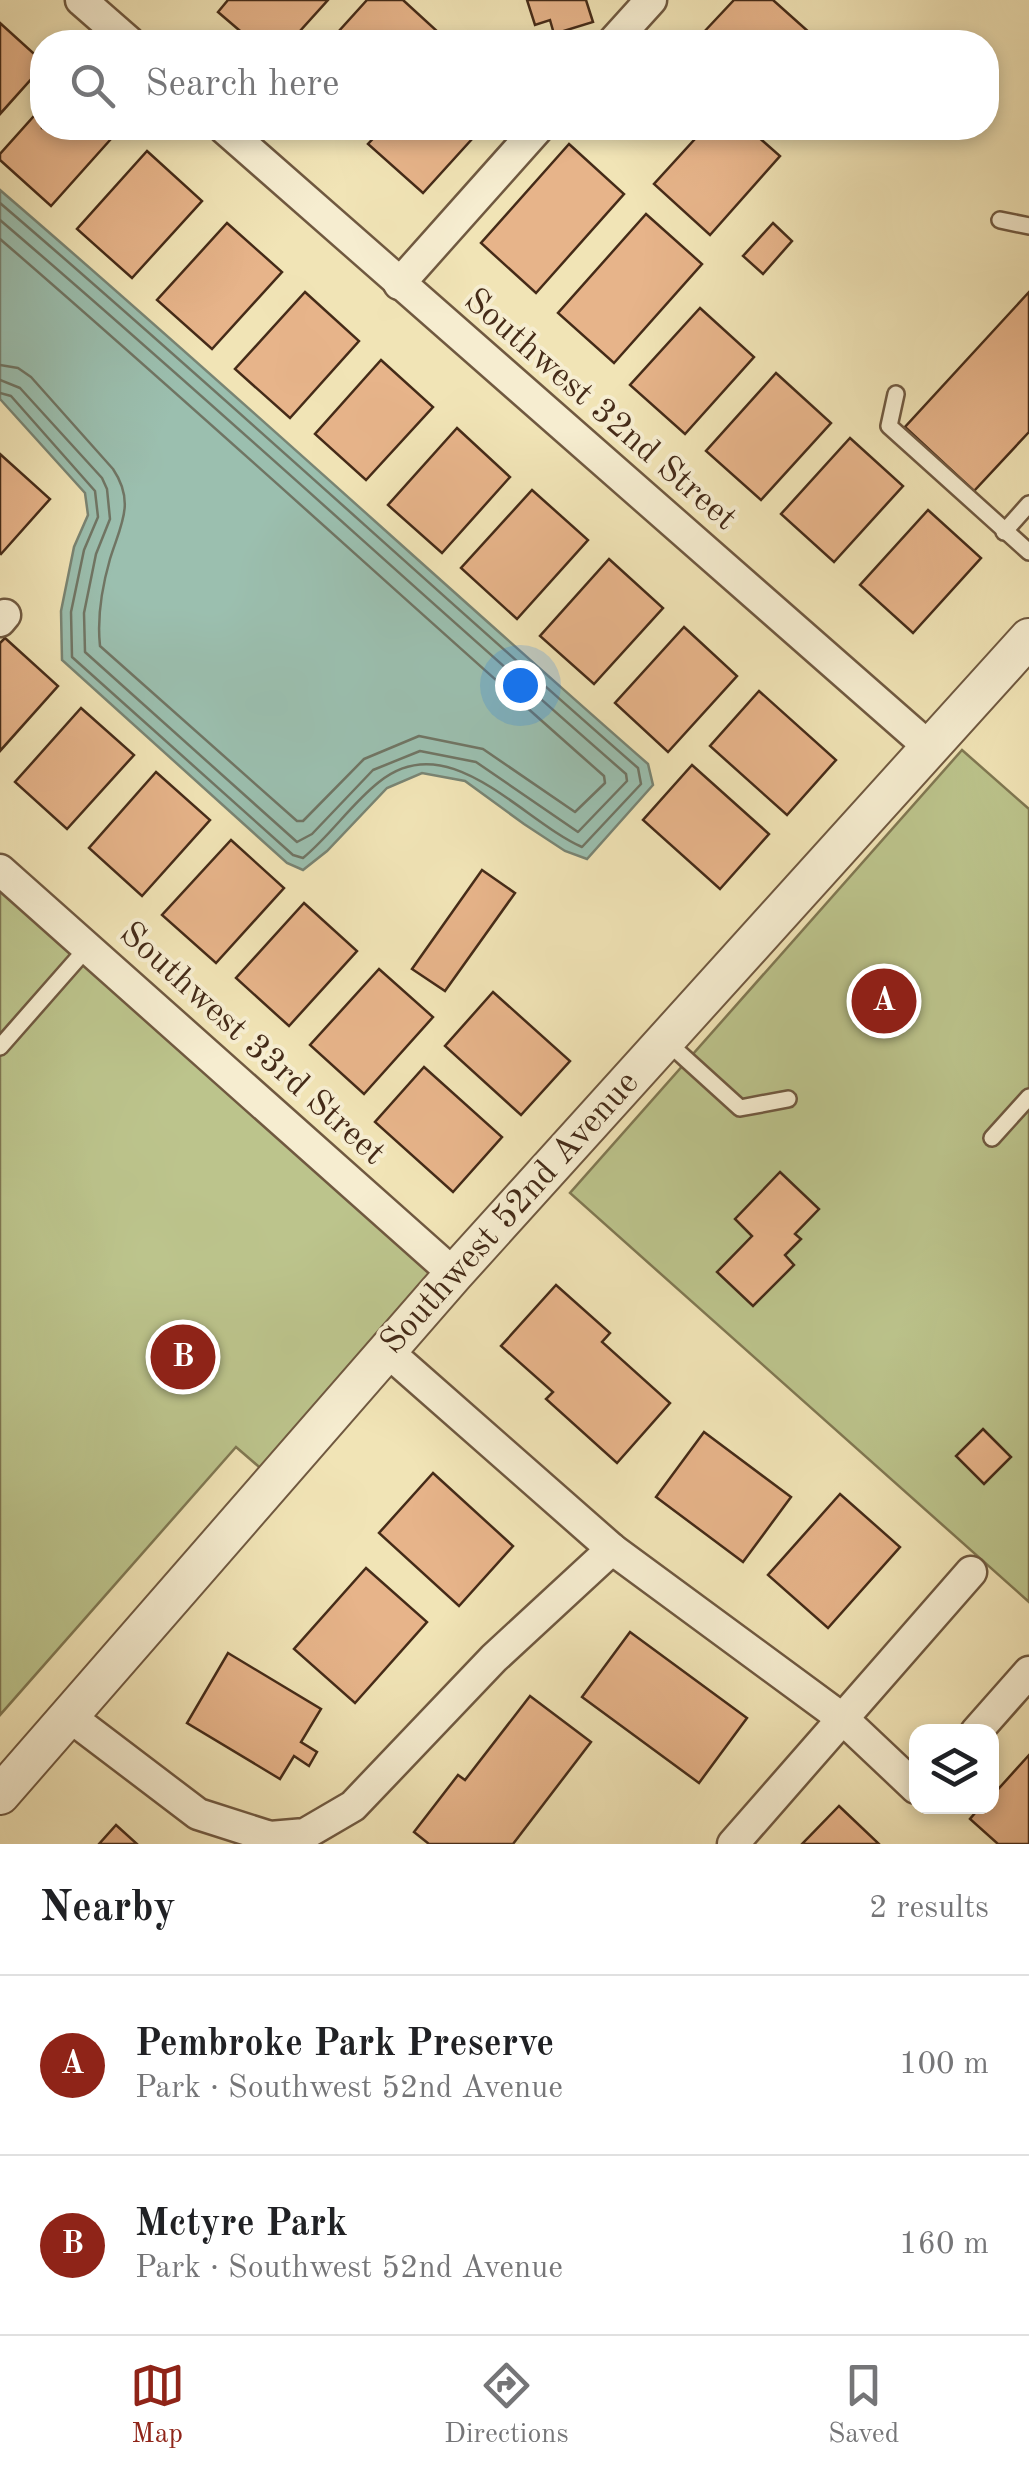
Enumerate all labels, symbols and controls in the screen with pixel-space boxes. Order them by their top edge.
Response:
search box [30,30,999,140]
icon: search [65,58,120,113]
text: Search here [145,66,340,104]
street label: Southwest 32nd Street [457,283,743,537]
your location [495,660,546,711]
street label: Southwest 33rd Street [113,916,391,1172]
pin: A [852,964,916,1038]
street label: Southwest 52nd Avenue [374,1065,646,1361]
pin: B [150,1320,216,1394]
map controls [909,1724,999,1814]
button: layers [909,1724,999,1814]
text: Nearby [40,1888,176,1930]
text: 2 results [869,1893,989,1925]
text: Pembroke Park Preserve [135,2026,554,2064]
text: A [60,2049,85,2081]
text: 100 m [899,2049,989,2081]
text: Park · Southwest 52nd Avenue [135,2073,563,2105]
text: Mctyre Park [135,2206,348,2244]
text: B [61,2229,84,2261]
text: 160 m [899,2229,989,2261]
text: Park · Southwest 52nd Avenue [135,2253,563,2285]
tab: Map [130,2358,185,2453]
tab: Directions [444,2358,569,2453]
tab: Saved [828,2358,899,2453]

